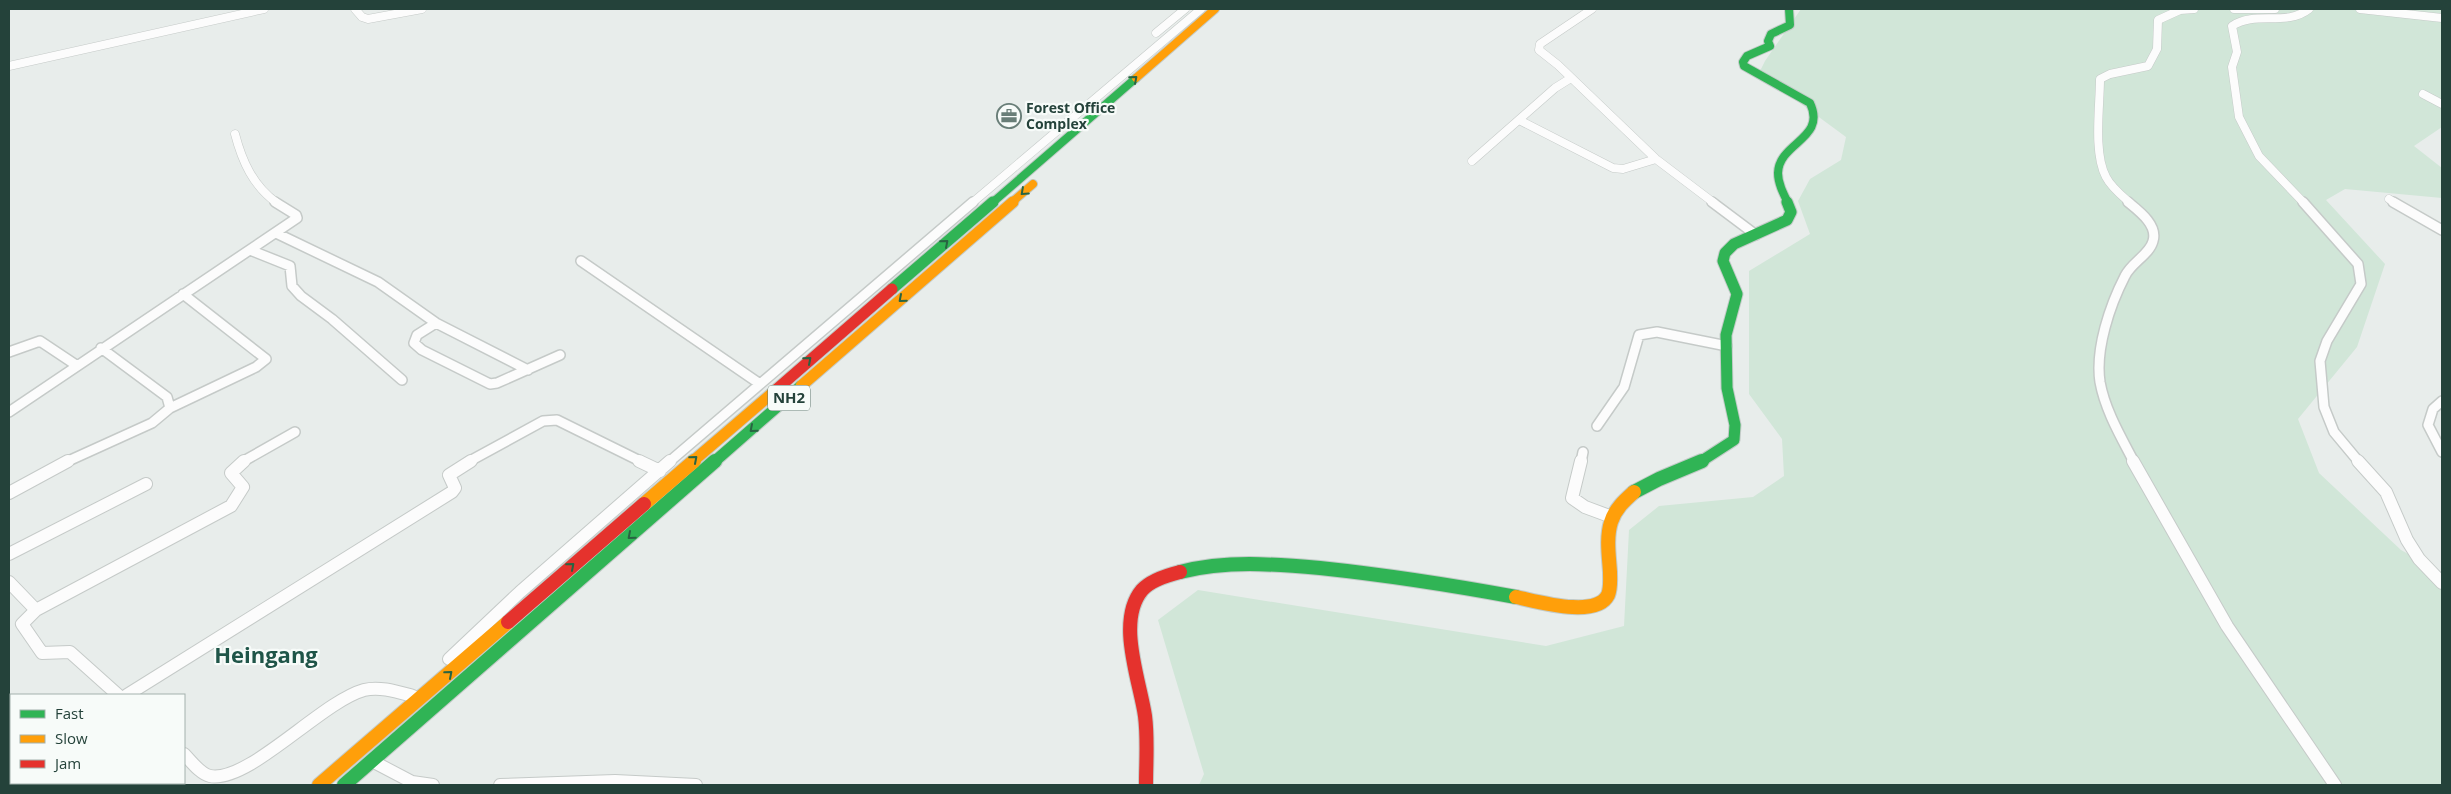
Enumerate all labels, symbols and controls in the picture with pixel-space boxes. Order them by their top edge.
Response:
one-way arrow [1128,76,1137,85]
place label: Forest Office Complex [1026,98,1115,133]
office icon: Forest Office Complex [996,103,1022,129]
one-way arrow [1020,186,1029,195]
one-way arrow [939,240,948,249]
one-way arrow [899,294,908,302]
one-way arrow [803,357,812,366]
road number: NH2 [768,386,810,410]
one-way arrow [750,424,759,433]
one-way arrow [688,456,697,465]
one-way arrow [627,530,636,539]
one-way arrow [566,563,575,572]
district label: Heingang [214,639,318,669]
one-way arrow [444,670,453,679]
legend [10,694,185,784]
text: Fast [55,703,84,723]
text: Slow [55,728,88,748]
text: Jam [53,753,81,773]

